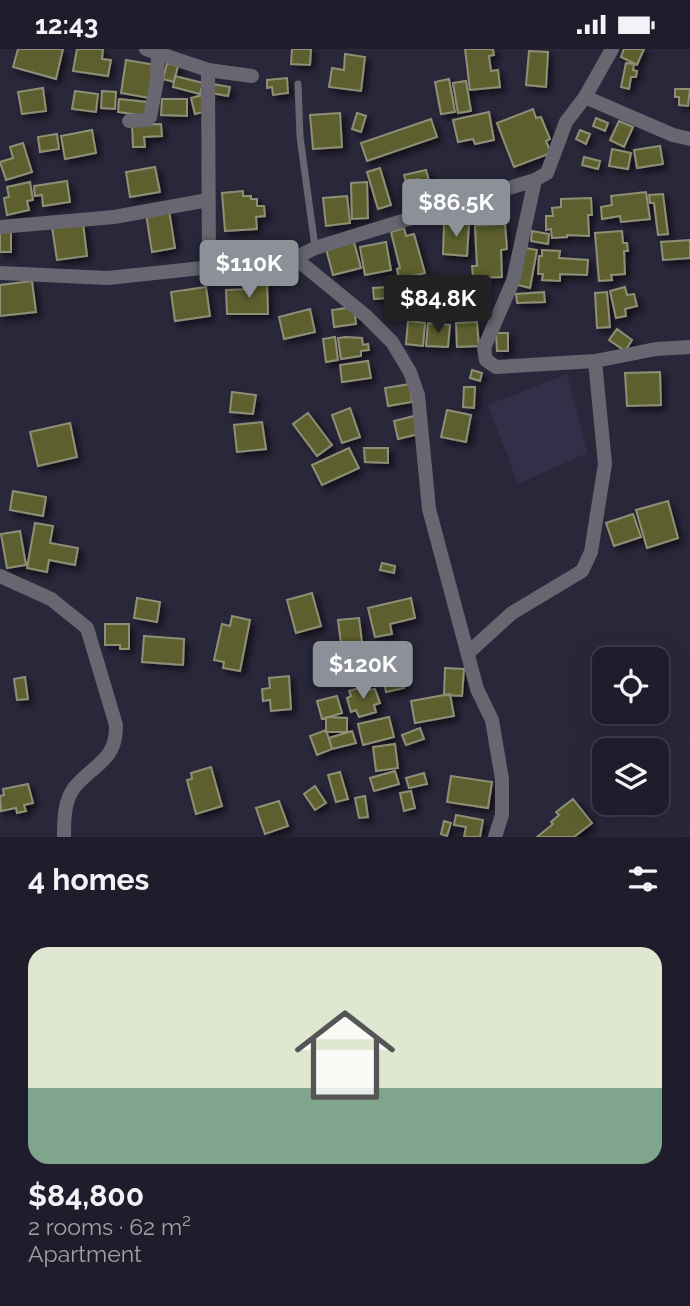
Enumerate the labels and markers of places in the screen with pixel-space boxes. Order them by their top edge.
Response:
pin: $86.5K [399,179,513,239]
pin: $110K [200,240,298,300]
pin: $84.8K [381,275,495,335]
pin: $120K [314,641,412,701]

